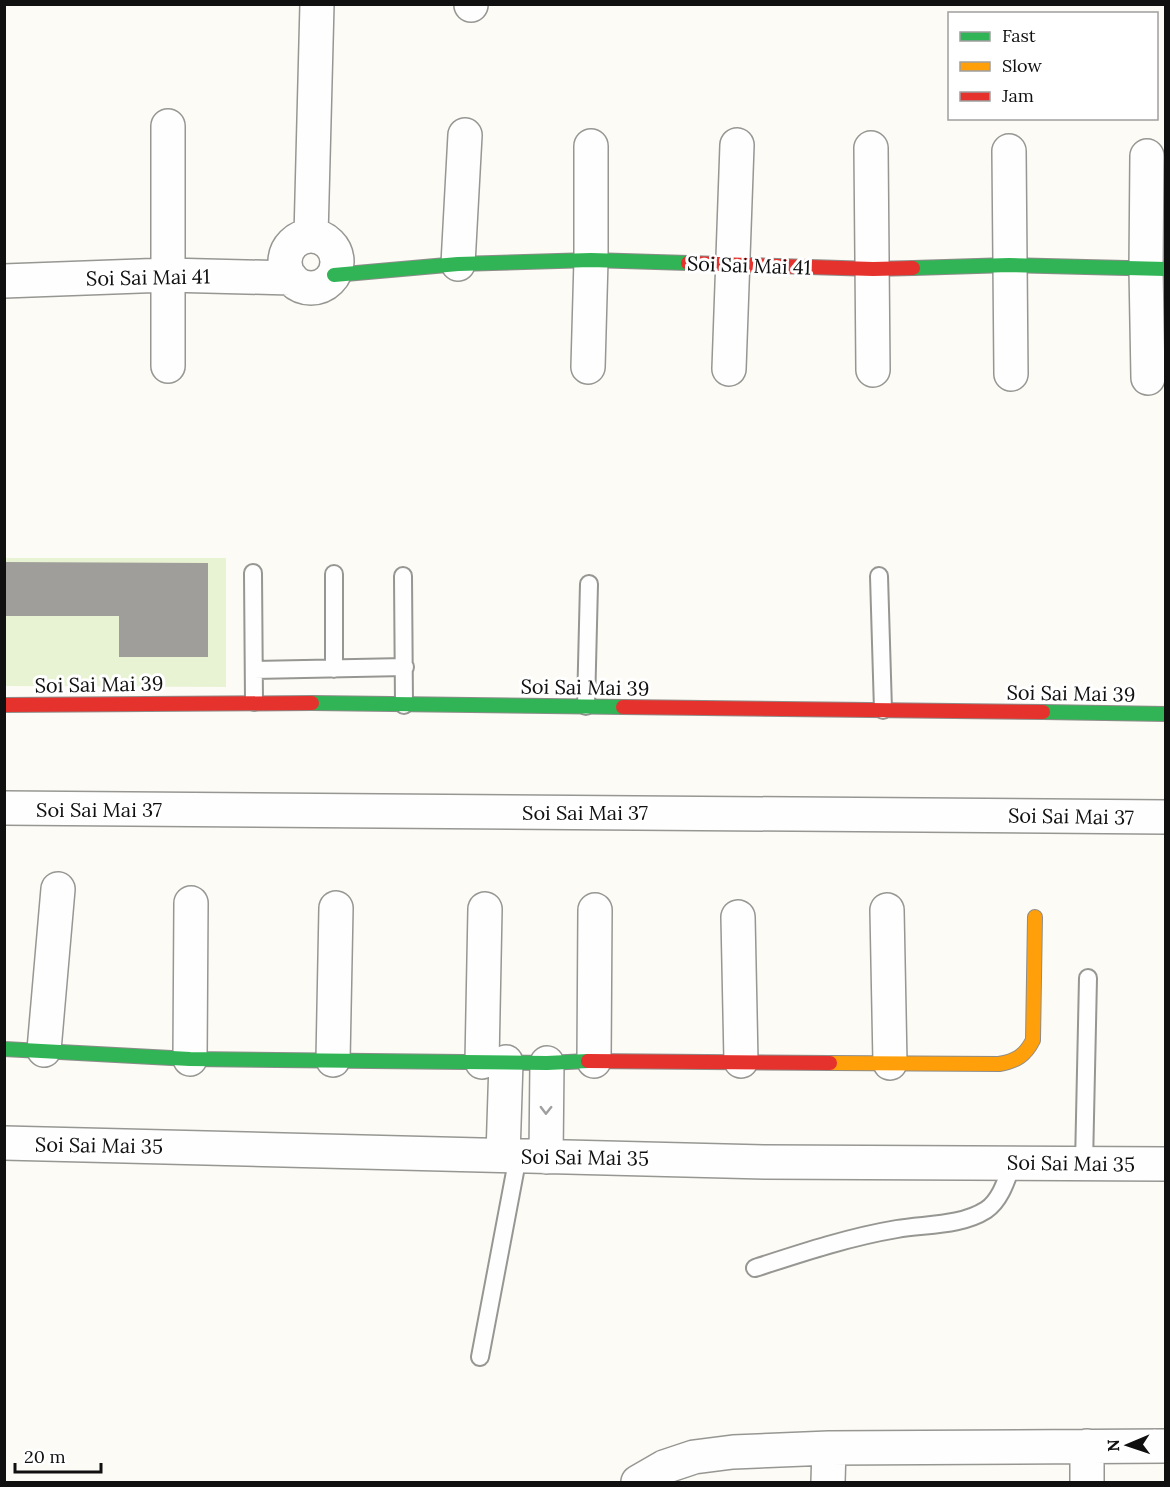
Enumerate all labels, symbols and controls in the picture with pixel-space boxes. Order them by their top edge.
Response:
legend [948,12,1158,120]
text: Fast [1002,24,1036,47]
text: Slow [1002,54,1042,77]
text: Jam [1001,84,1034,107]
street label: Soi Sai Mai 41 [687,250,811,280]
street label: Soi Sai Mai 41 [86,263,210,291]
street label: Soi Sai Mai 39 [34,670,164,698]
street label: Soi Sai Mai 39 [520,673,650,701]
street label: Soi Sai Mai 39 [1006,679,1136,707]
street label: Soi Sai Mai 37 [36,797,162,822]
street label: Soi Sai Mai 37 [522,800,648,825]
street label: Soi Sai Mai 37 [1008,802,1134,830]
one-way arrow [540,1106,552,1115]
street label: Soi Sai Mai 35 [35,1131,163,1159]
street label: Soi Sai Mai 35 [521,1143,649,1171]
street label: Soi Sai Mai 35 [1007,1149,1135,1177]
north arrow [1098,1415,1158,1475]
scale bar [15,1436,100,1474]
text: N [1103,1439,1123,1452]
text: 20 m [24,1445,66,1468]

